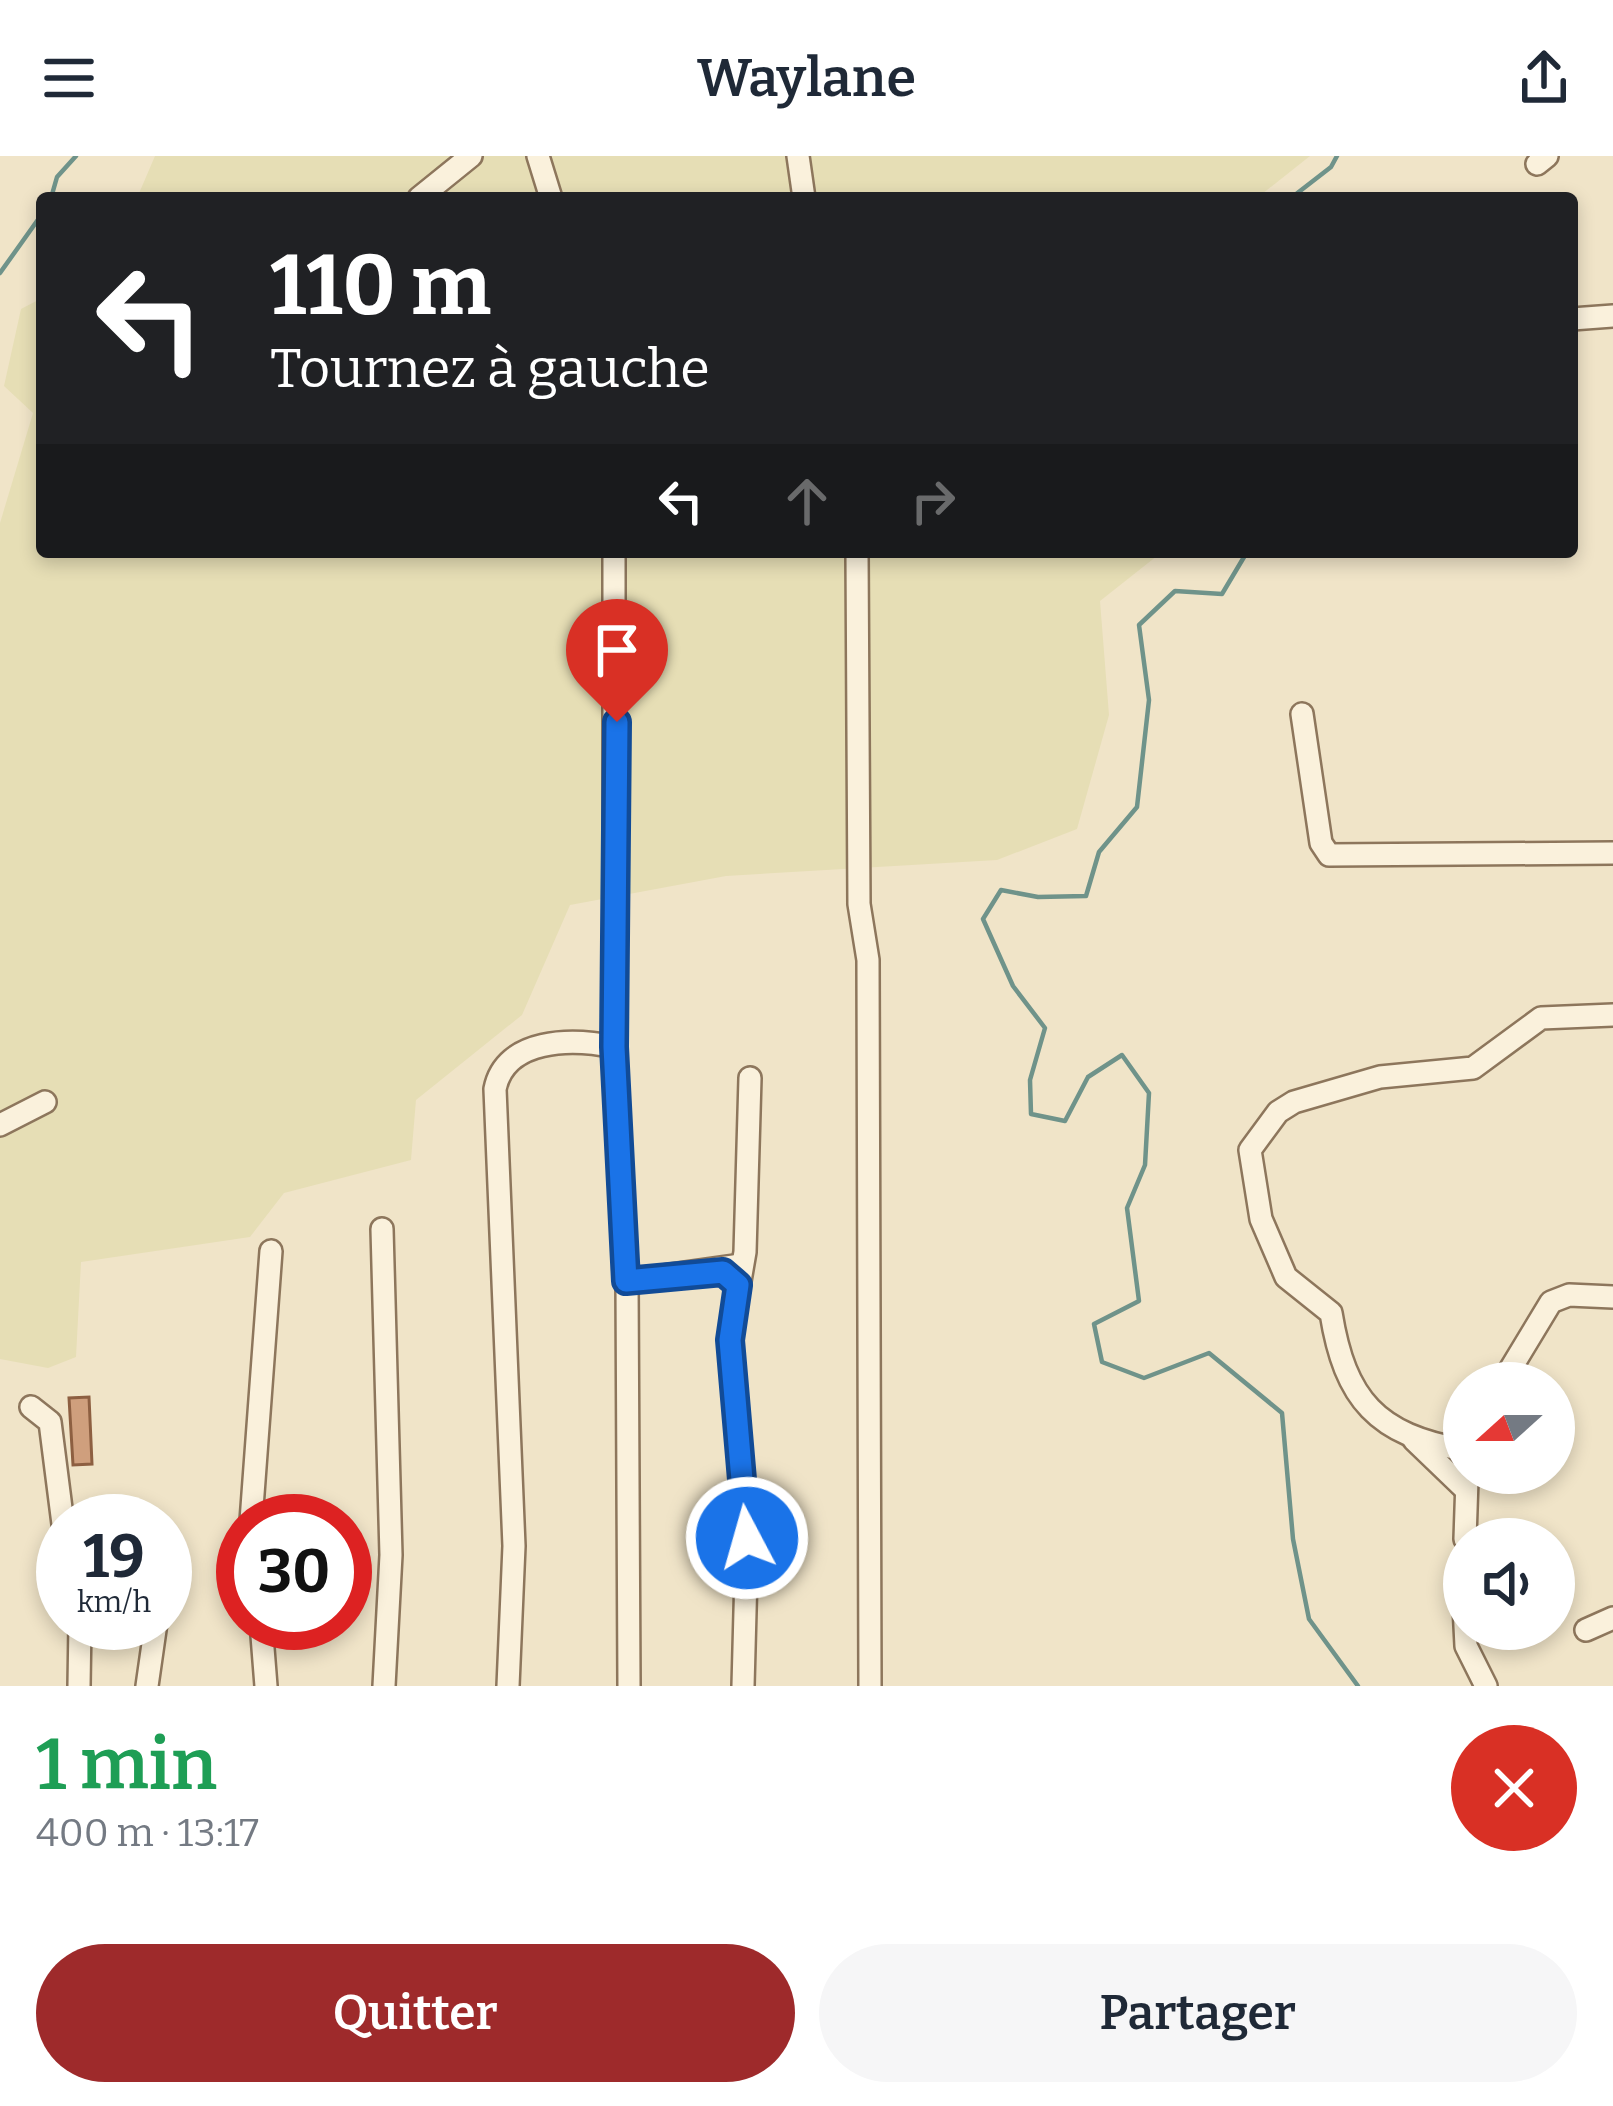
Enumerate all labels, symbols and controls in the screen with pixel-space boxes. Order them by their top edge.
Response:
icon: menu [36,45,102,111]
icon: share [1511,45,1577,111]
text: Waylane [697,46,916,110]
text: 110 m [270,235,491,336]
icon: left [72,240,228,396]
text: Tournez à gauche [270,337,710,401]
icon: left [648,468,714,534]
icon: ahead [774,468,840,534]
icon: right [900,468,966,534]
pin [566,599,668,722]
icon: arrive [584,617,650,683]
north arrow [1443,1362,1575,1494]
map controls [1443,1362,1575,1650]
position arrow [684,1475,810,1601]
speed limit sign: 30 [216,1494,372,1650]
button: sound [1443,1518,1575,1650]
text: 19 [83,1521,145,1593]
text: km/h [77,1584,151,1620]
text: 1 min [36,1722,217,1808]
button: close [1451,1725,1577,1851]
text: 400 m · 13:17 [36,1810,259,1856]
button: Quitter [36,1944,795,2082]
button: Partager [819,1944,1577,2082]

